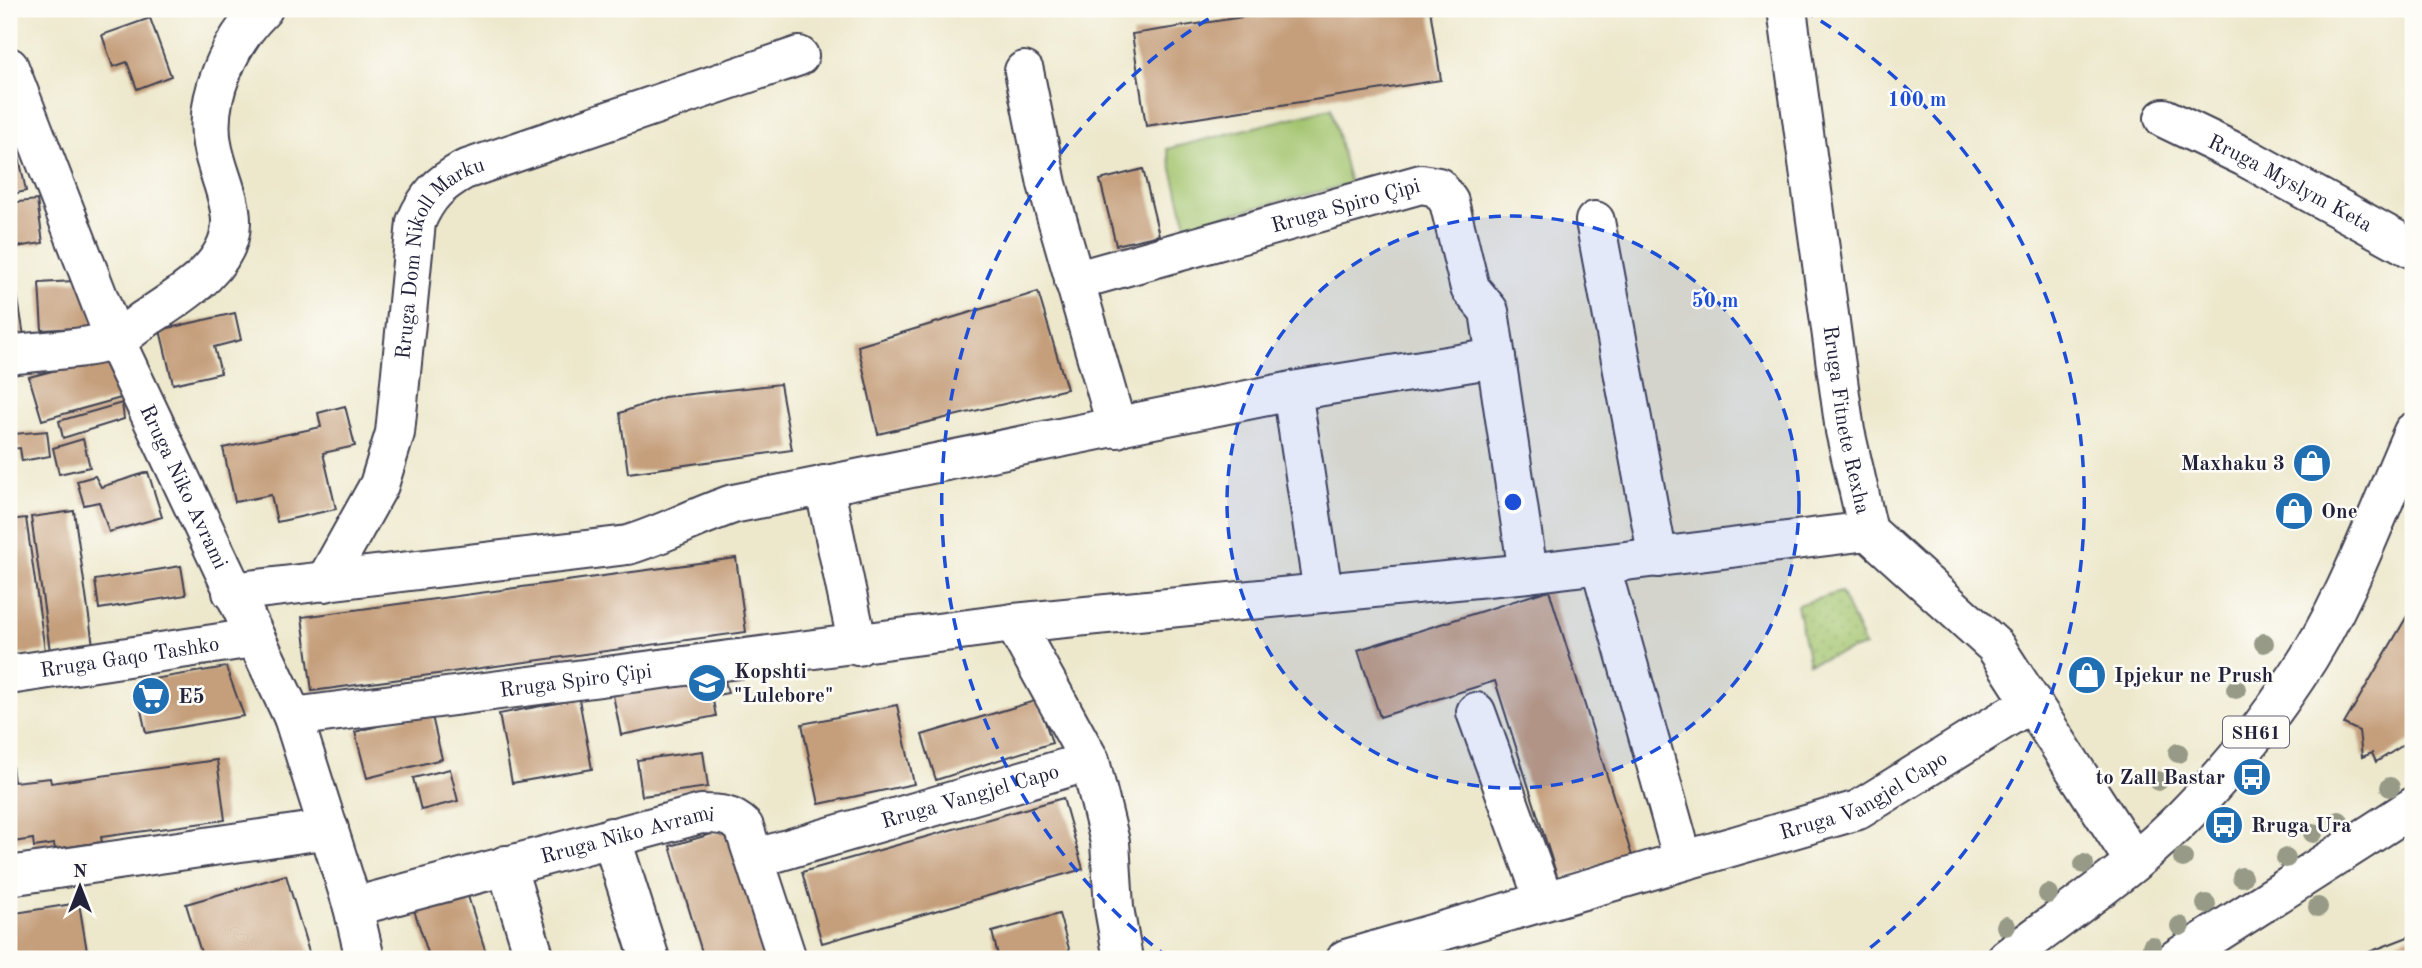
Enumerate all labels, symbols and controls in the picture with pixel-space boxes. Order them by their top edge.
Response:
text: 100 m [1887,90,1947,111]
street label: Rruga Myslym Keta [2204,132,2375,237]
street label: Rruga Dom Nikoll Marku [393,155,487,361]
street label: Rruga Spiro Çipi [1269,176,1423,237]
text: 50 m [1691,291,1739,312]
street label: Rruga Fitnete Rexha [1819,324,1873,516]
street label: Rruga Niko Avrami [135,402,231,573]
shop icon: Maxhaku 3 [2291,442,2333,484]
place label: Maxhaku 3 [2181,454,2285,475]
centre of rings [1501,490,1525,514]
shop icon: One [2273,490,2315,532]
place label: One [2321,502,2358,523]
street label: Rruga Gaqo Tashko [39,634,221,682]
shop icon: Ipjekur ne Prush [2066,654,2108,696]
street label: Rruga Spiro Çipi [498,661,653,702]
school or university icon: Kopshti "Lulebore" [686,662,728,704]
place label: Kopshti "Lulebore" [734,662,833,707]
place label: Ipjekur ne Prush [2114,666,2274,687]
supermarket icon: E5 [130,675,172,717]
place label: E5 [178,687,205,708]
road number: SH61 [2223,716,2289,748]
street label: Rruga Vangjel Capo [1778,748,1952,844]
bus stop icon: to Zall Bastar [2231,756,2273,798]
street label: Rruga Vangjel Capo [879,762,1062,833]
place label: to Zall Bastar [2096,768,2225,789]
street label: Rruga Niko Avrami [539,803,715,868]
bus stop icon: Rruga Ura [2203,804,2245,846]
place label: Rruga Ura [2251,816,2352,837]
north arrow [46,852,116,922]
text: N [73,863,88,882]

